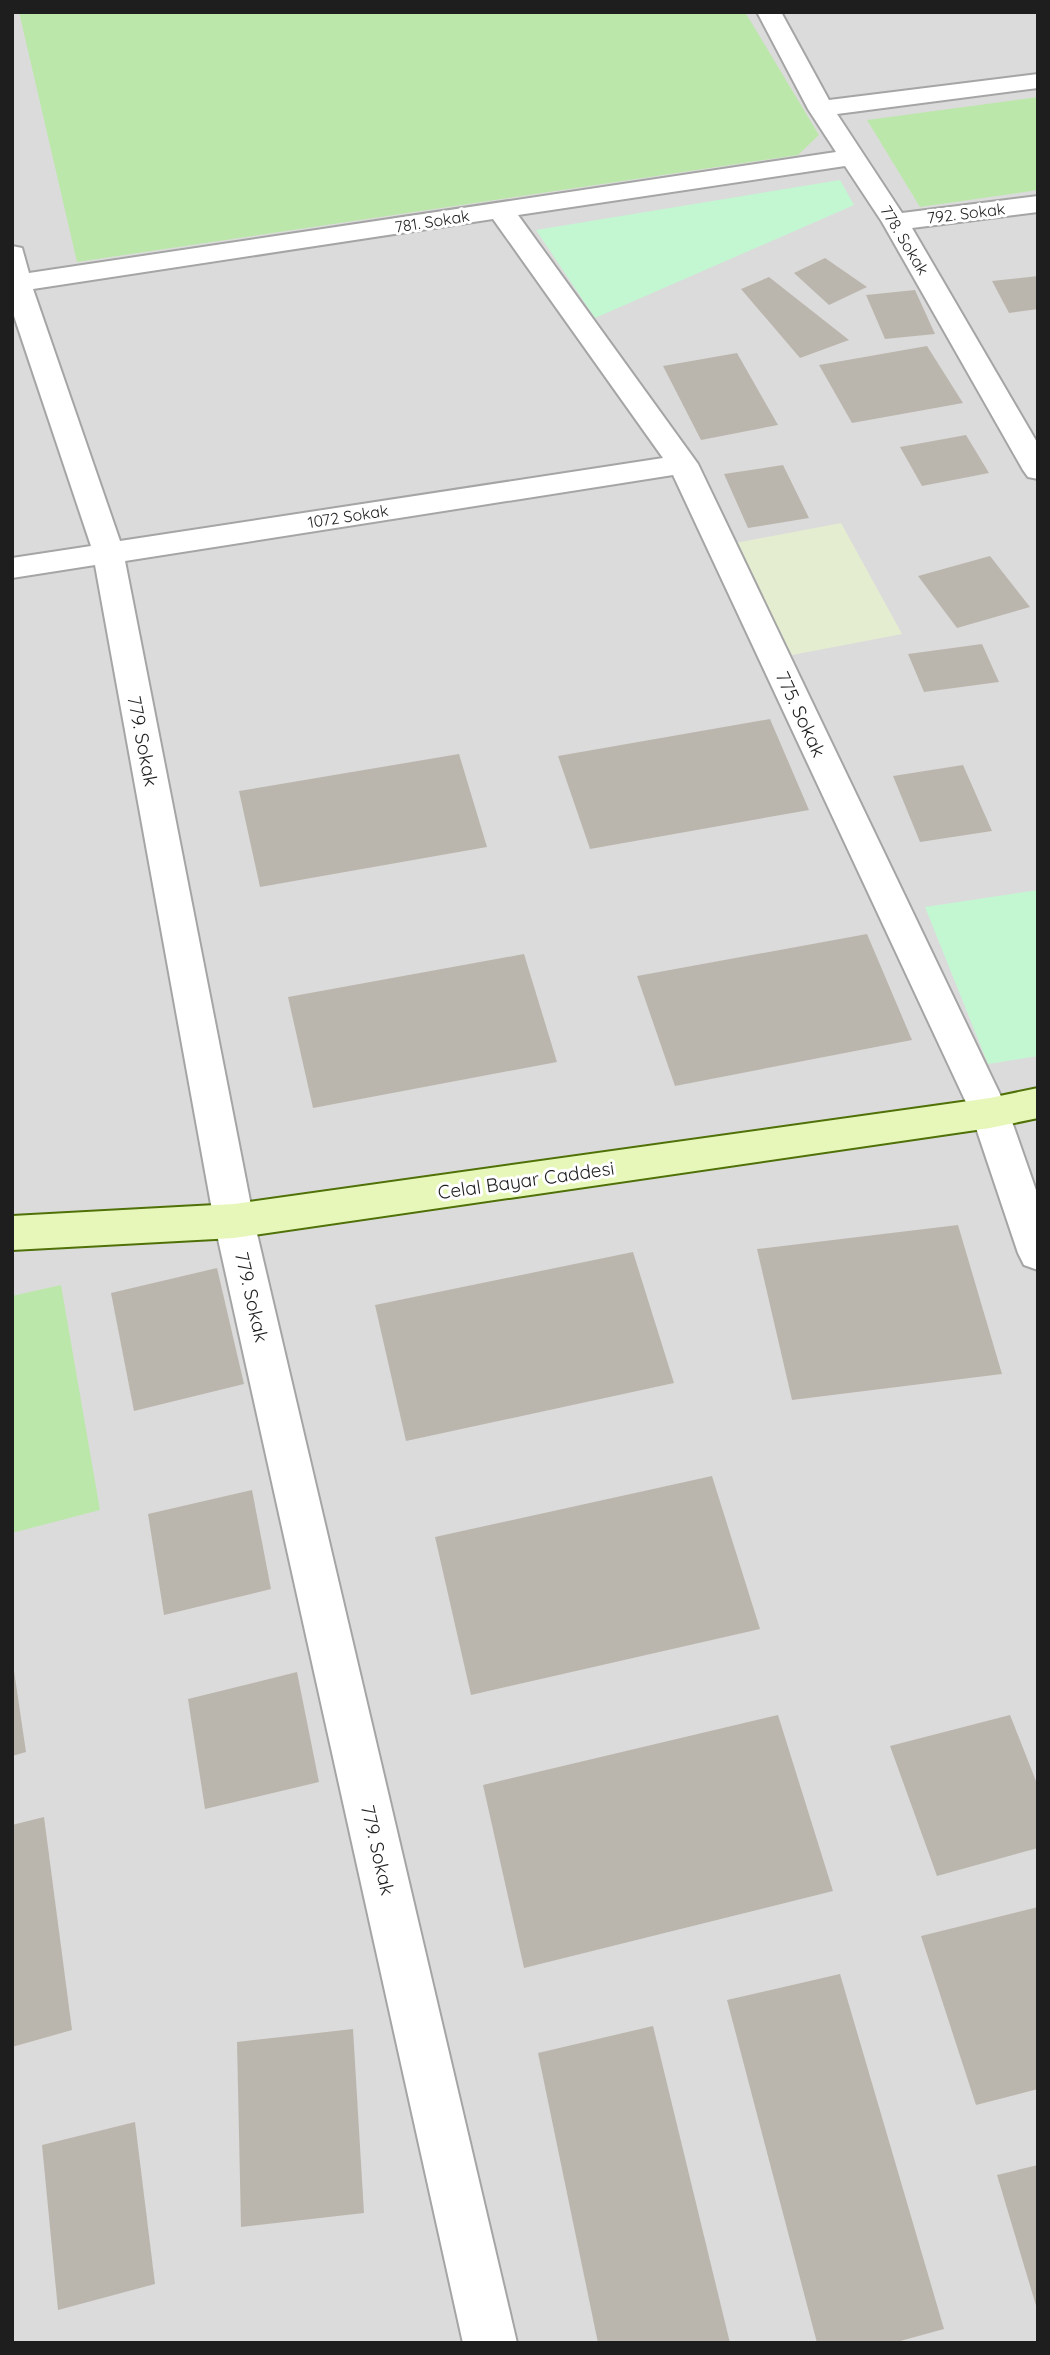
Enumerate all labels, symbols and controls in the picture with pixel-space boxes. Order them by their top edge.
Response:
street label: 792. Sokak [926,198,1006,228]
street label: 778. Sokak [876,202,934,278]
street label: 781. Sokak [393,205,471,237]
street label: 1072 Sokak [306,500,390,532]
street label: 775. Sokak [771,667,831,761]
street label: 779. Sokak [122,694,164,788]
street label: Celal Bayar Caddesi [436,1156,616,1204]
street label: 779. Sokak [230,1250,274,1344]
street label: 779. Sokak [356,1803,400,1897]

